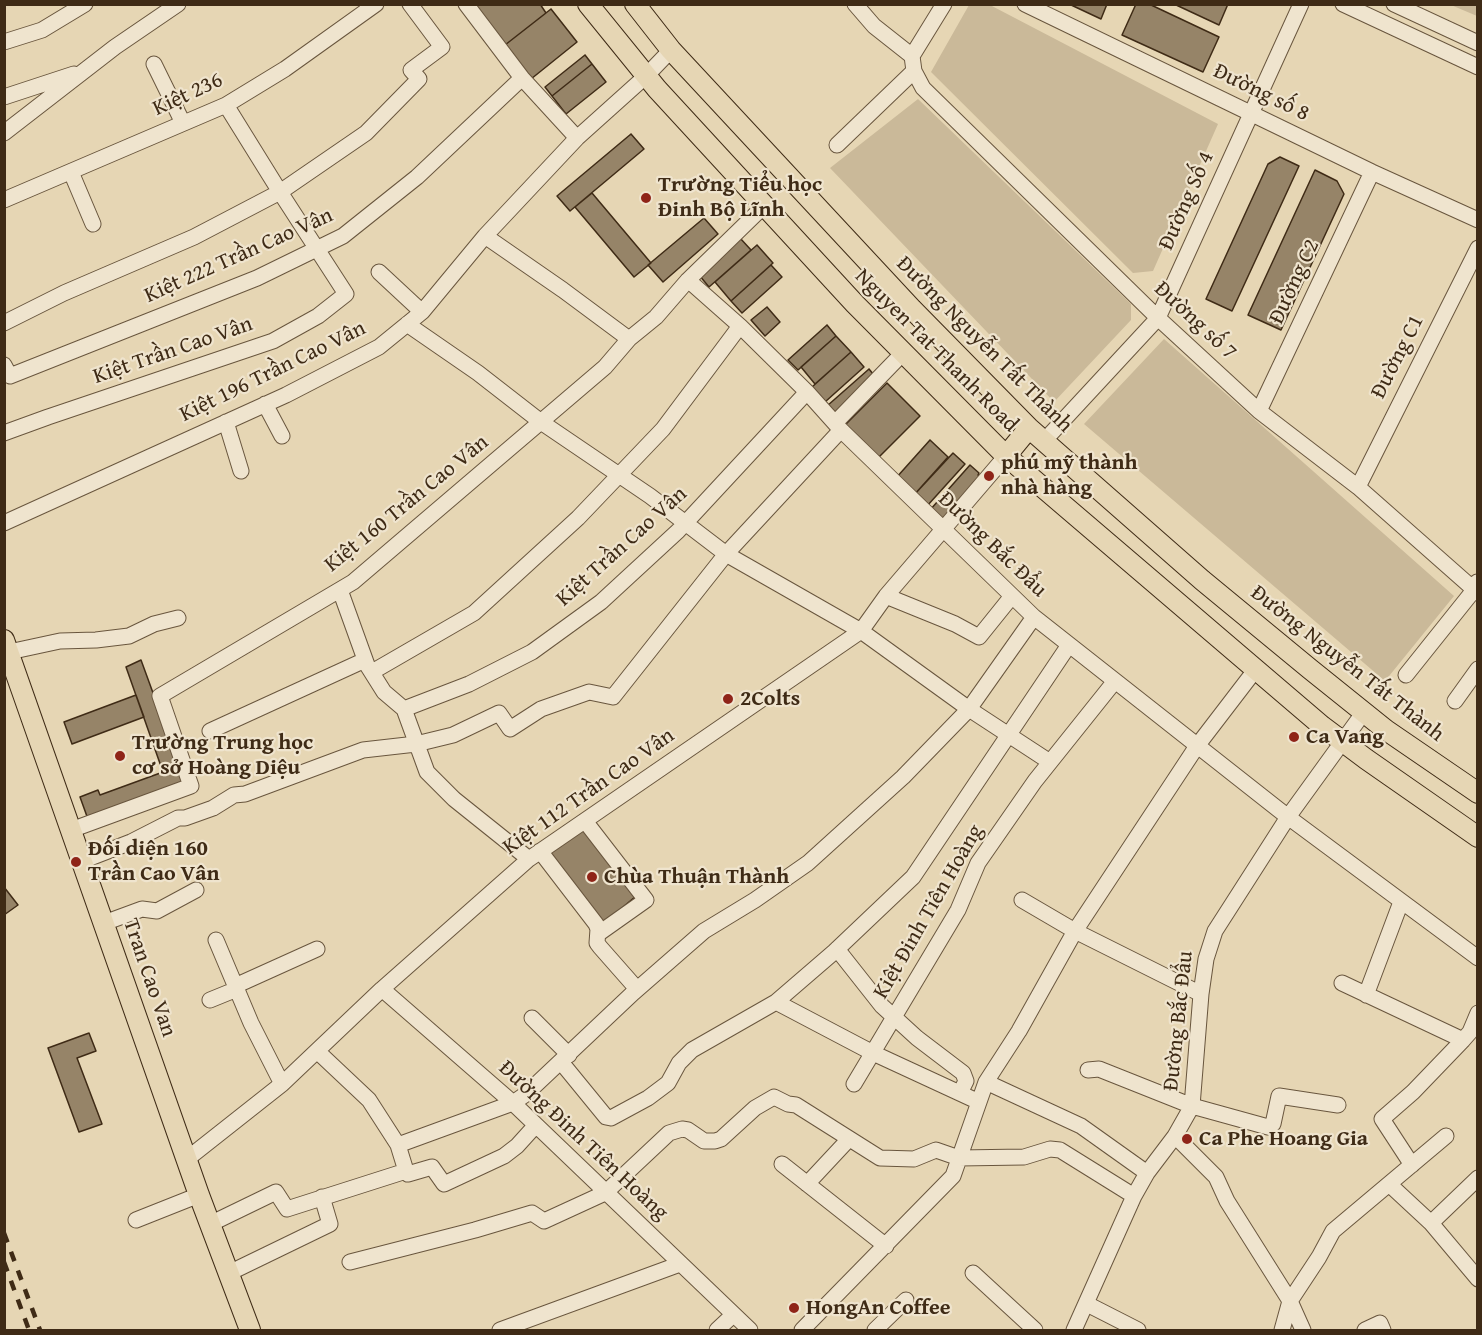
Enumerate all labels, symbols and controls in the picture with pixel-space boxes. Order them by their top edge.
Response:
street label: Đường số 8 [1209,59,1313,127]
street label: Kiệt 236 [149,67,227,123]
street label: Đường Số 4 [1154,148,1220,254]
place label: Trường Tiểu học Đinh Bộ Lĩnh [658,172,822,224]
marker: Trường Tiểu học Đinh Bộ Lĩnh [639,191,653,205]
street label: Kiệt 222 Trần Cao Vân [141,203,337,309]
street label: Đường C2 [1264,236,1326,328]
street label: Đường Nguyễn Tất Thành [890,251,1078,439]
street label: Nguyen Tat Thanh Road [849,264,1023,438]
street label: Đường số 7 [1148,276,1242,366]
street label: Kiệt Trần Cao Vân [90,311,256,391]
street label: Đường C1 [1366,311,1430,403]
street label: Kiệt 196 Trần Cao Vân [176,316,370,428]
street label: Kiệt 160 Trần Cao Vân [320,430,494,578]
place label: phú mỹ thành nhà hàng [1001,450,1138,502]
marker: phú mỹ thành nhà hàng [982,469,996,483]
street label: Kiệt Trần Cao Vân [551,481,693,613]
street label: Đường Bắc Đẩu [932,487,1052,603]
street label: Đường Nguyễn Tất Thành [1245,580,1449,748]
place label: 2Colts [740,686,800,712]
marker: 2Colts [721,692,735,706]
street label: Kiệt 112 Trần Cao Vân [498,723,680,861]
place label: Ca Vang [1306,724,1384,750]
place label: Trường Trung học cơ sở Hoàng Diệu [132,730,313,782]
marker: Ca Vang [1287,730,1301,744]
marker: Trường Trung học cơ sở Hoàng Diệu [113,749,127,763]
street label: Kiệt Đinh Tiên Hoàng [868,820,990,1004]
place label: Đối diện 160 Trần Cao Vân [88,836,219,888]
marker: Đối diện 160 Trần Cao Vân [69,855,83,869]
place label: Chùa Thuận Thành [604,864,789,890]
marker: Chùa Thuận Thành [585,870,599,884]
street label: Tran Cao Van [116,916,182,1040]
street label: Đường Bắc Đẩu [1159,950,1199,1092]
street label: Đường Đinh Tiên Hoàng [493,1056,673,1226]
place label: Ca Phe Hoang Gia [1199,1126,1368,1152]
marker: Ca Phe Hoang Gia [1180,1132,1194,1146]
place label: HongAn Coffee [806,1295,951,1321]
marker: HongAn Coffee [787,1301,801,1315]

